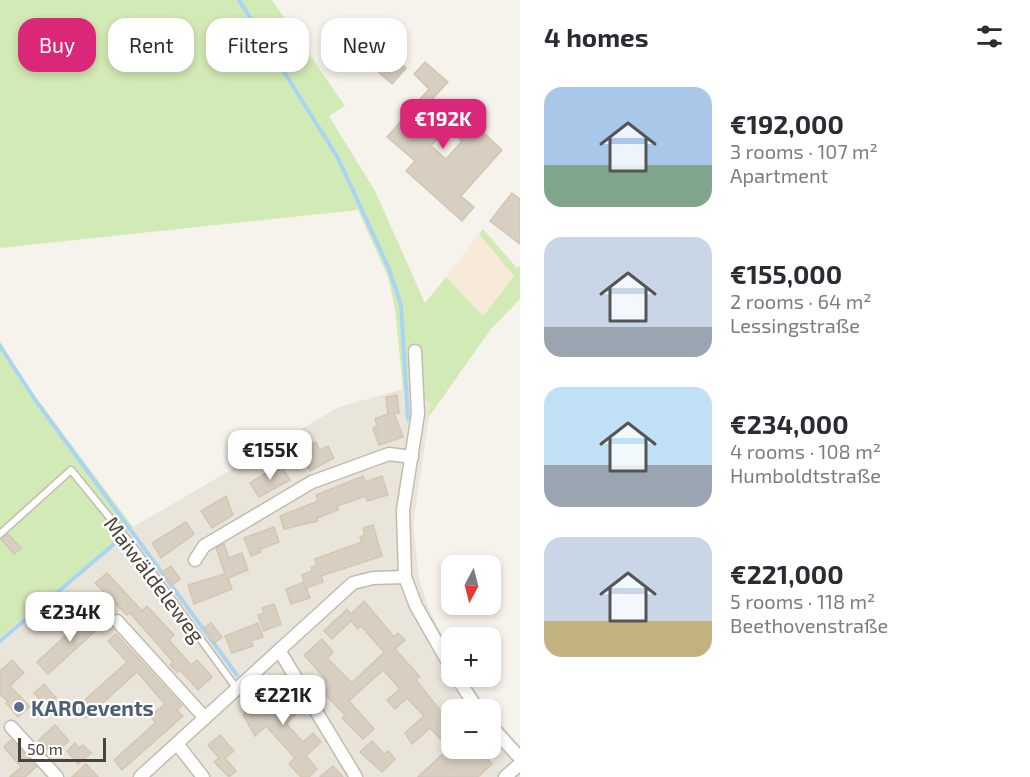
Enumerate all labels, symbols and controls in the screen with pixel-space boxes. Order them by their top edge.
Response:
chip: Buy [18,18,96,72]
chip: Rent [108,18,194,72]
chip: Filters [206,18,309,72]
chip: New [321,18,407,72]
icon: filters [973,20,1006,53]
text: 4 homes [544,21,649,52]
pin: €192K [401,99,485,150]
text: €192K [414,106,472,130]
text: €192,000 [730,108,844,139]
icon: home [592,111,664,183]
text: 3 rooms · 107 m² [730,139,878,163]
text: Apartment [730,163,828,187]
text: €155,000 [730,258,842,289]
icon: home [592,261,664,333]
text: 2 rooms · 64 m² [730,289,872,313]
text: Lessingstraße [730,313,860,337]
text: €234,000 [730,408,849,439]
icon: home [592,411,664,483]
pin: €155K [228,430,312,481]
text: €155K [242,437,298,461]
text: 4 rooms · 108 m² [730,439,881,463]
text: Humboldtstraße [730,463,881,487]
street label: Maiwäldeleweg [100,511,211,647]
north arrow [441,555,501,615]
map controls [441,555,501,759]
text: €221,000 [730,558,844,589]
icon: home [592,561,664,633]
text: 5 rooms · 118 m² [730,589,875,613]
pin: €234K [28,592,112,643]
text: €234K [39,599,101,623]
text: Beethovenstraße [730,613,888,637]
button: + [441,627,501,687]
pin: €221K [241,675,325,726]
text: €221K [254,682,312,706]
place label: KAROevents [31,695,154,720]
button: − [441,699,501,759]
marker: KAROevents [12,700,26,714]
scale bar [18,735,106,762]
text: 50 m [27,739,63,758]

